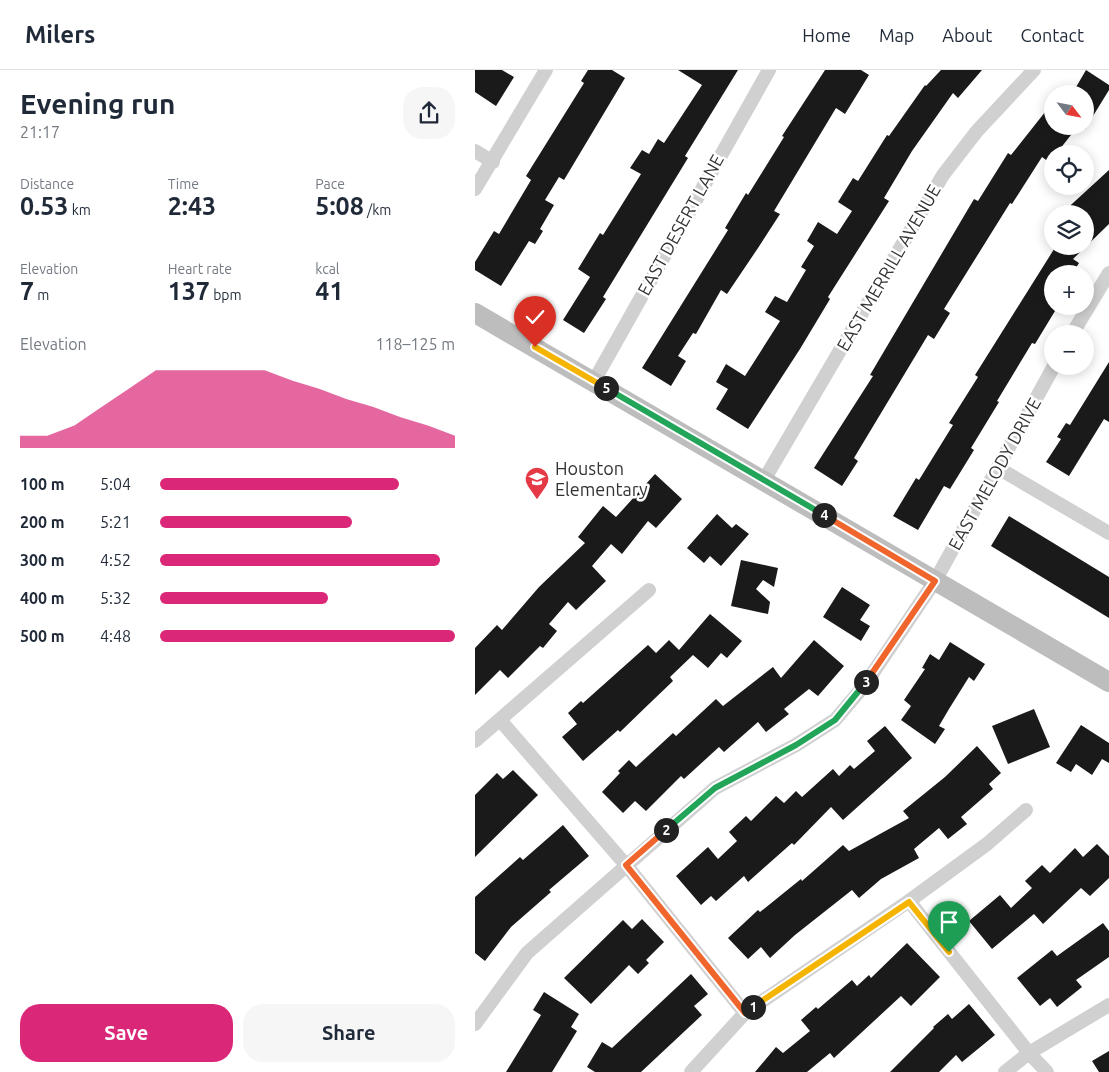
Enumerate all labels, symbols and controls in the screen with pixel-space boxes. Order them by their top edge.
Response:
text: Milers [25,21,95,48]
text: Home [802,25,851,45]
text: Map [879,25,914,45]
text: About [942,25,992,45]
text: Contact [1020,25,1084,45]
north arrow [1044,85,1094,135]
map controls [1044,85,1094,375]
button: share [403,87,455,139]
text: Evening run [20,88,175,119]
text: 21:17 [20,123,60,141]
button: locate [1044,145,1094,195]
street label: EAST DESERT LANE [633,151,727,298]
text: Distance [20,176,74,192]
text: Time [168,176,199,192]
text: Pace [315,176,345,192]
street label: EAST MERRILL AVENUE [832,181,944,354]
text: 0.53 [20,192,68,220]
text: 2:43 [168,192,216,220]
text: 5:08 [315,192,364,220]
text: km [68,202,91,218]
text: /km [364,202,391,218]
button: layers [1044,205,1094,255]
text: Elevation [20,261,78,277]
text: Heart rate [168,261,232,277]
text: kcal [315,261,340,277]
button: + [1044,265,1094,315]
text: 7 [20,277,34,305]
text: 137 [168,277,210,305]
text: 41 [315,277,344,305]
text: m [34,287,49,303]
text: bpm [210,287,242,303]
pin [514,296,556,347]
icon: check [521,303,549,331]
button: − [1044,325,1094,375]
text: Elevation [20,335,87,353]
text: 118–125 m [375,335,455,353]
pin: 5 [593,376,619,400]
text: 5 [603,380,610,396]
street label: EAST MELODY DRIVE [944,394,1044,553]
place label: Houston Elementary [555,458,648,499]
school or university icon: Houston Elementary [524,466,550,500]
text: 100 m [20,475,65,493]
text: 5:04 [100,475,131,493]
pin: 4 [811,502,837,528]
text: 4 [821,507,828,523]
text: 200 m [20,513,65,531]
text: 5:21 [100,513,131,531]
text: 300 m [20,551,65,569]
text: 4:52 [100,551,131,569]
text: 400 m [20,589,65,607]
text: 5:32 [100,589,131,607]
text: 500 m [20,627,65,645]
text: 4:48 [100,627,131,645]
pin: 3 [853,670,879,694]
text: 3 [863,674,870,690]
pin: 2 [653,818,679,842]
text: 2 [663,822,670,838]
pin [928,901,970,952]
icon: arrive [935,908,963,936]
pin: 1 [741,994,765,1020]
text: 1 [750,999,757,1015]
button: Save [20,1004,233,1062]
button: Share [243,1004,455,1062]

